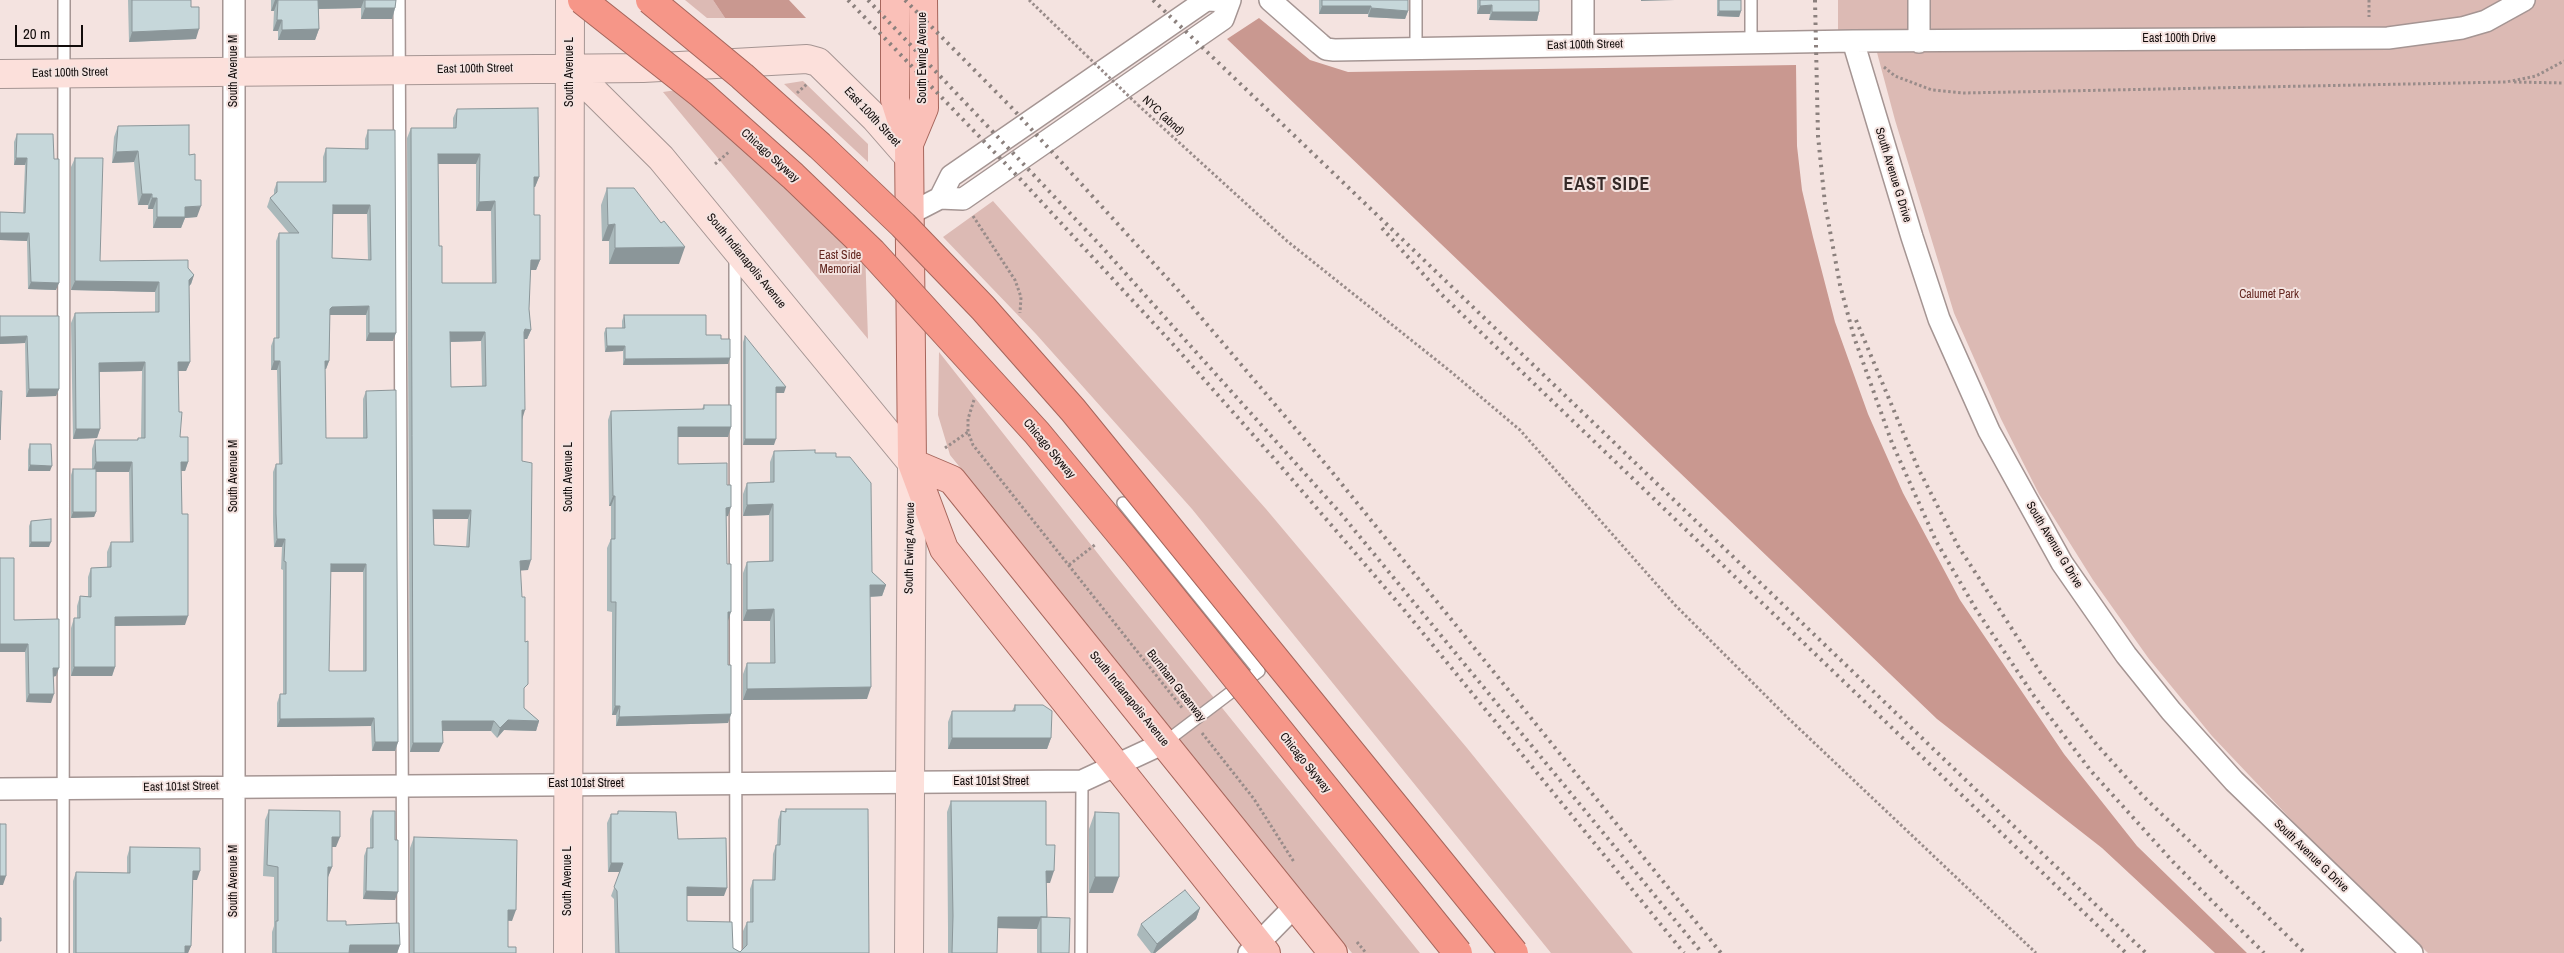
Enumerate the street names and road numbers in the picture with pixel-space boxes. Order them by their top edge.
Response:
street label: South Ewing Avenue [916,12,930,104]
street label: East 100th Drive [2142,32,2216,46]
street label: South Avenue M [227,35,241,107]
street label: South Avenue L [563,37,577,107]
street label: East 100th Street [1547,37,1623,53]
street label: East 100th Street [437,61,513,77]
street label: East 100th Street [32,65,108,81]
street label: East 100th Street [841,84,903,150]
street label: NYC (abnd) [1139,93,1187,139]
street label: Chicago Skyway [738,126,802,186]
street label: South Avenue G Drive [1872,126,1914,224]
street label: South Indianapolis Avenue [703,211,789,311]
street label: Chicago Skyway [1020,416,1078,482]
street label: South Avenue M [227,440,241,512]
street label: South Avenue L [562,442,576,512]
street label: South Avenue G Drive [2023,499,2085,591]
street label: South Ewing Avenue [902,502,918,594]
street label: Burnham Greenway [1143,647,1209,725]
street label: South Indianapolis Avenue [1086,649,1172,749]
street label: Chicago Skyway [1276,730,1334,796]
street label: East 101st Street [953,775,1029,789]
street label: East 101st Street [548,777,624,791]
street label: East 101st Street [143,779,219,795]
street label: South Avenue G Drive [2271,817,2351,895]
street label: South Avenue M [227,845,241,917]
street label: South Avenue L [561,846,575,916]

